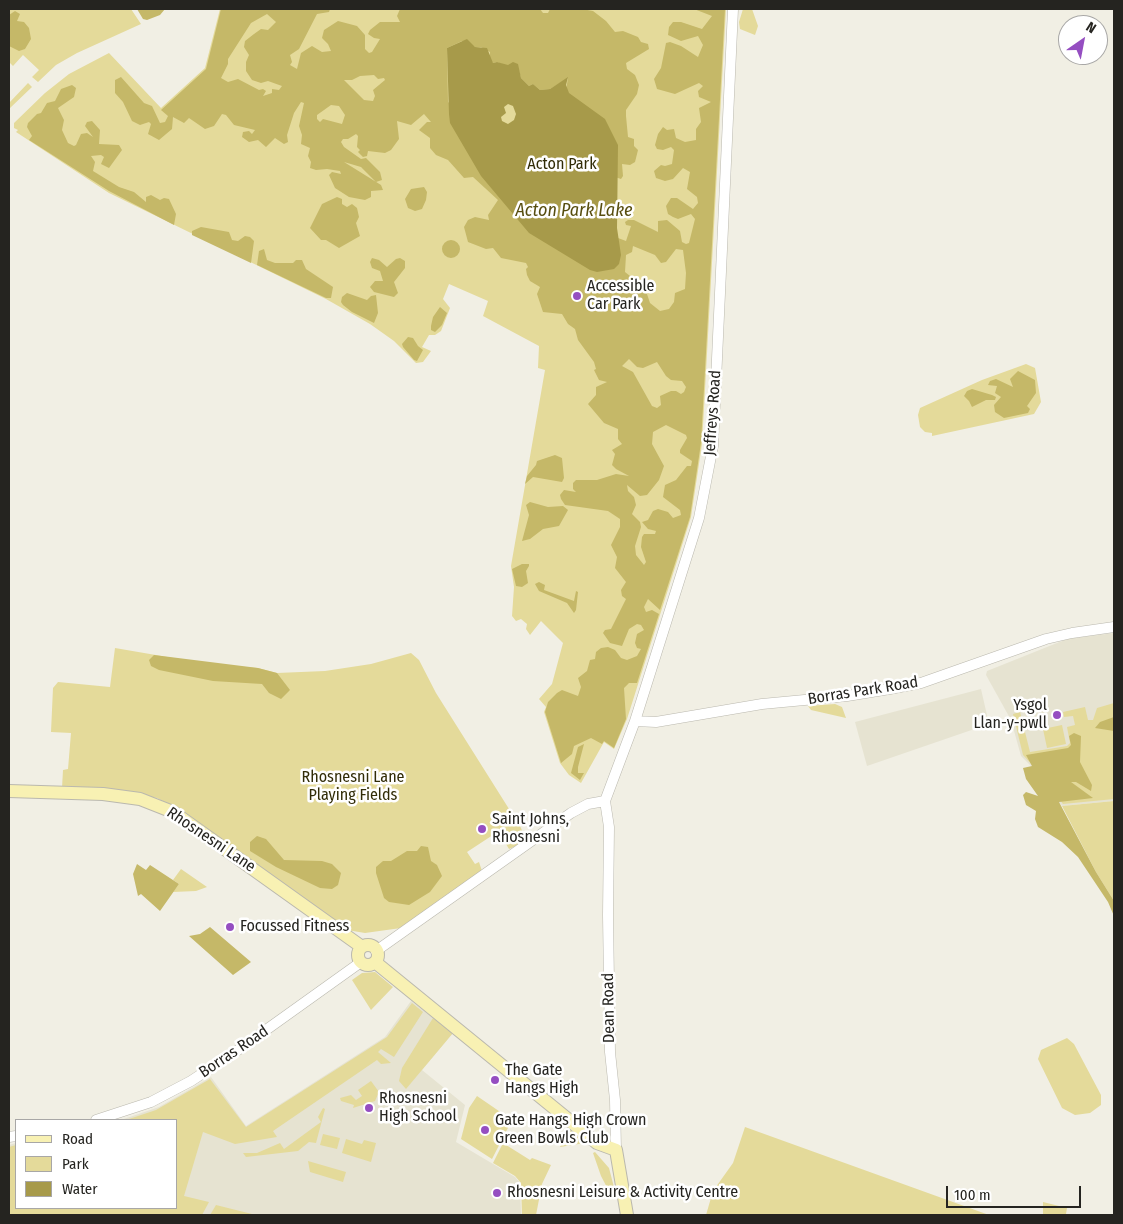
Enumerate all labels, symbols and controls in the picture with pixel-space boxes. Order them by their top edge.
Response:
north arrow [1058,15,1108,65]
text: N [1083,18,1099,37]
park label: Acton Park [527,155,597,175]
water label: Acton Park Lake [515,200,633,222]
place label: Accessible Car Park [587,277,655,315]
marker: Accessible Car Park [571,290,583,302]
street label: Jeffreys Road [700,370,726,456]
street label: Borras Park Road [806,673,920,709]
place label: Ysgol Llan-y-pwll [974,696,1047,734]
marker: Ysgol Llan-y-pwll [1051,709,1063,721]
park label: Rhosnesni Lane Playing Fields [302,768,404,806]
street label: Rhosnesni Lane [163,803,259,877]
place label: Saint Johns, Rhosnesni [492,810,569,848]
marker: Saint Johns, Rhosnesni [476,823,488,835]
place label: Focussed Fitness [240,917,349,937]
marker: Focussed Fitness [224,921,236,933]
street label: Dean Road [599,973,619,1043]
street label: Borras Road [196,1022,272,1082]
place label: The Gate Hangs High [505,1061,579,1099]
marker: The Gate Hangs High [489,1074,501,1086]
place label: Rhosnesni High School [379,1089,457,1127]
marker: Rhosnesni High School [363,1102,375,1114]
place label: Gate Hangs High Crown Green Bowls Club [495,1111,646,1149]
legend [15,1119,178,1209]
marker: Gate Hangs High Crown Green Bowls Club [479,1124,491,1136]
text: Road [62,1130,93,1148]
text: Park [62,1155,89,1173]
scale bar [948,1176,1083,1208]
text: Water [62,1180,97,1198]
place label: Rhosnesni Leisure & Activity Centre [507,1183,738,1203]
text: 100 m [954,1186,991,1204]
marker: Rhosnesni Leisure & Activity Centre [491,1187,503,1199]

